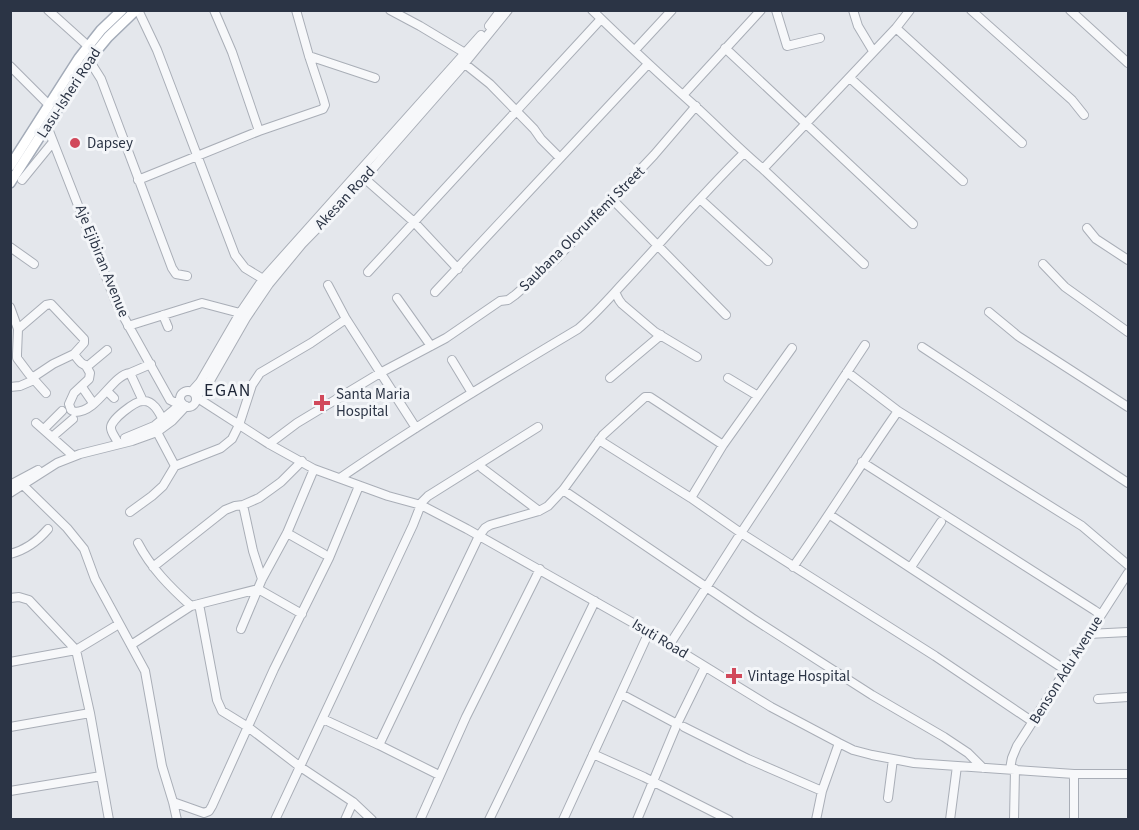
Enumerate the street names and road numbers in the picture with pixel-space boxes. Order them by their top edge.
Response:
street label: Lasu-Isheri Road [32,44,106,142]
street label: Saubana Olorunfemi Street [514,161,650,297]
street label: Akesan Road [310,162,380,234]
street label: Aje Ejibiran Avenue [70,202,134,320]
street label: Benson Adu Avenue [1024,612,1108,728]
street label: Isuti Road [628,614,692,664]

